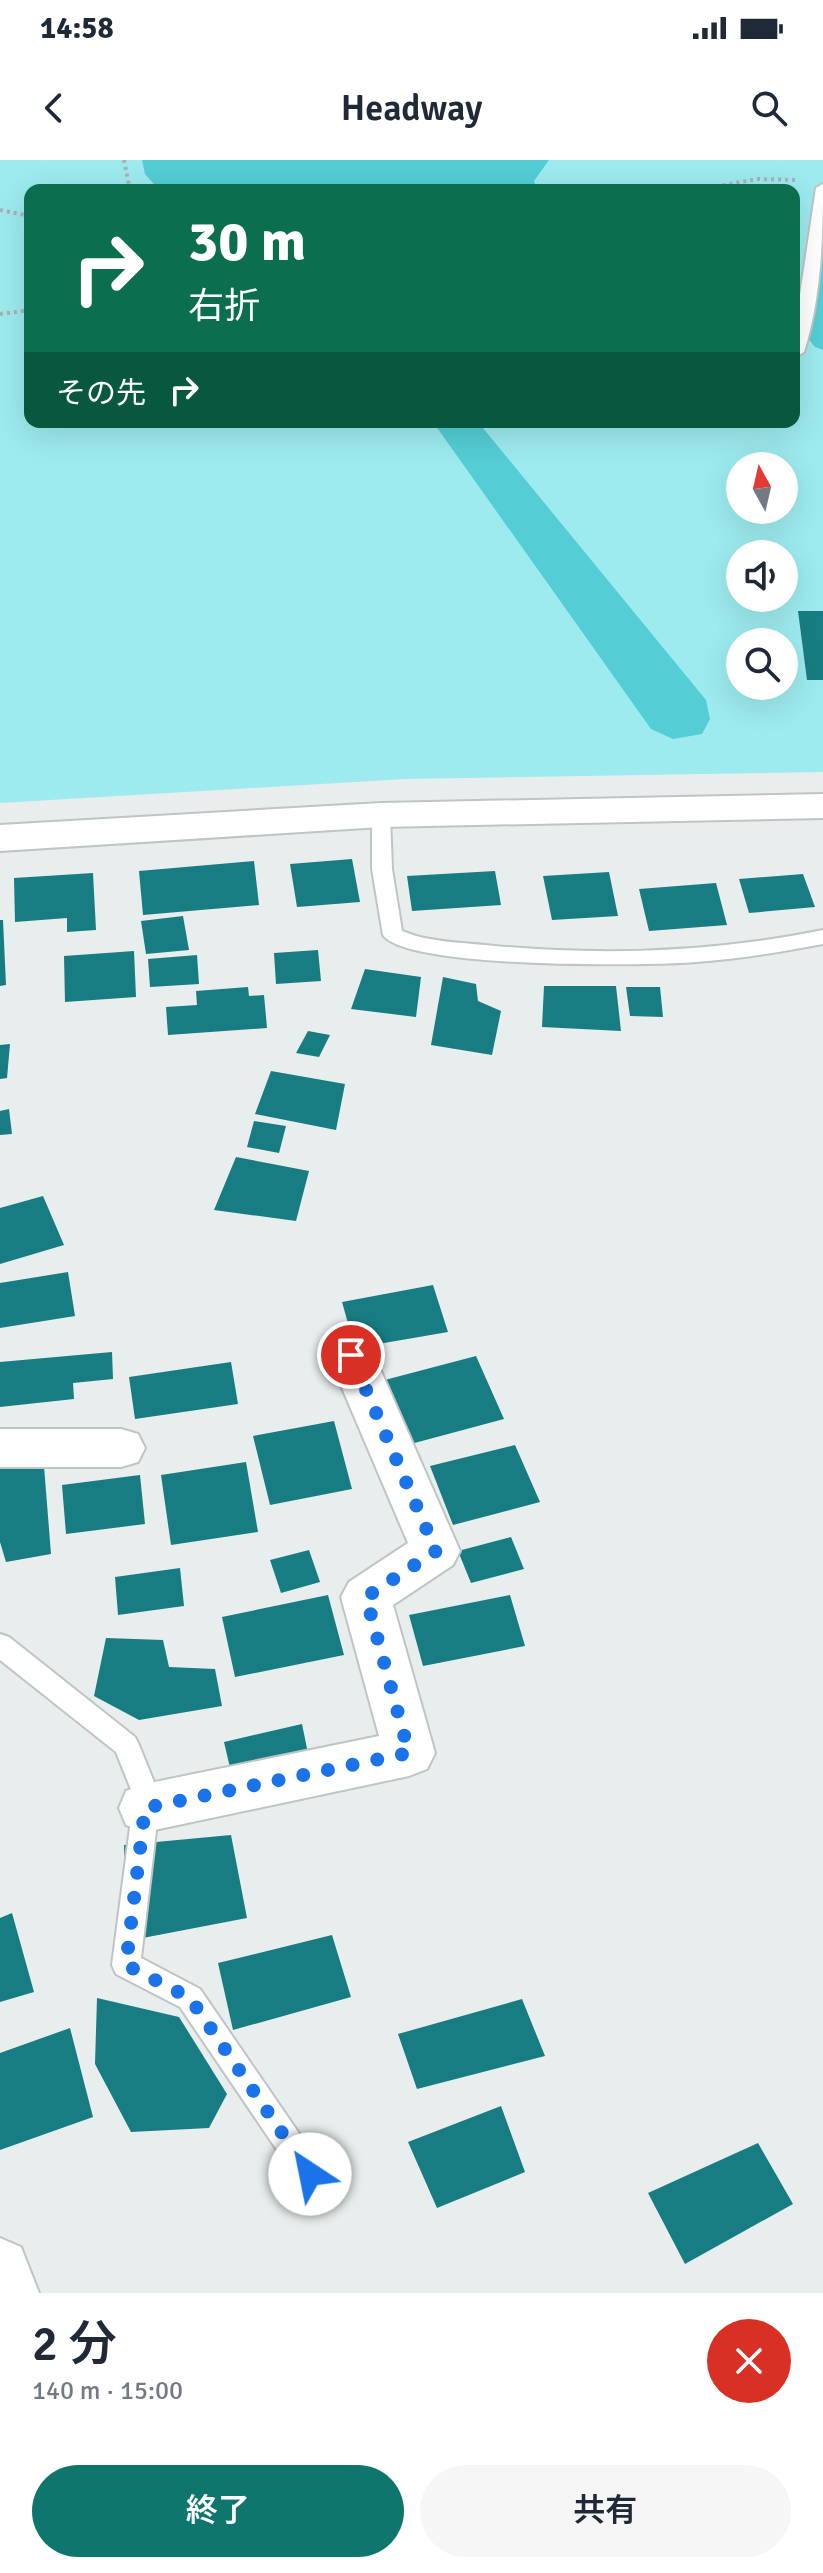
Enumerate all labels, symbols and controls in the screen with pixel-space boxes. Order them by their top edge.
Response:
text: 14:58 [40,10,114,47]
icon: back [32,86,76,130]
text: Headway [341,86,482,131]
icon: search [747,86,791,130]
text: 30 m [188,207,306,276]
icon: right [56,216,160,320]
text: 右折 [188,284,260,329]
icon: right [162,368,206,412]
text: その先 [56,375,146,412]
north arrow [726,452,798,524]
map controls [726,452,798,700]
button: sound [726,540,798,612]
button: search [726,628,798,700]
pin [317,1321,385,1389]
icon: arrive [329,1333,373,1377]
position arrow [268,2132,352,2216]
text: 2 分 [32,2315,116,2374]
button: close [707,2319,791,2403]
text: 140 m · 15:00 [32,2375,183,2407]
button: 終了 [32,2465,404,2557]
button: 共有 [420,2465,791,2557]

